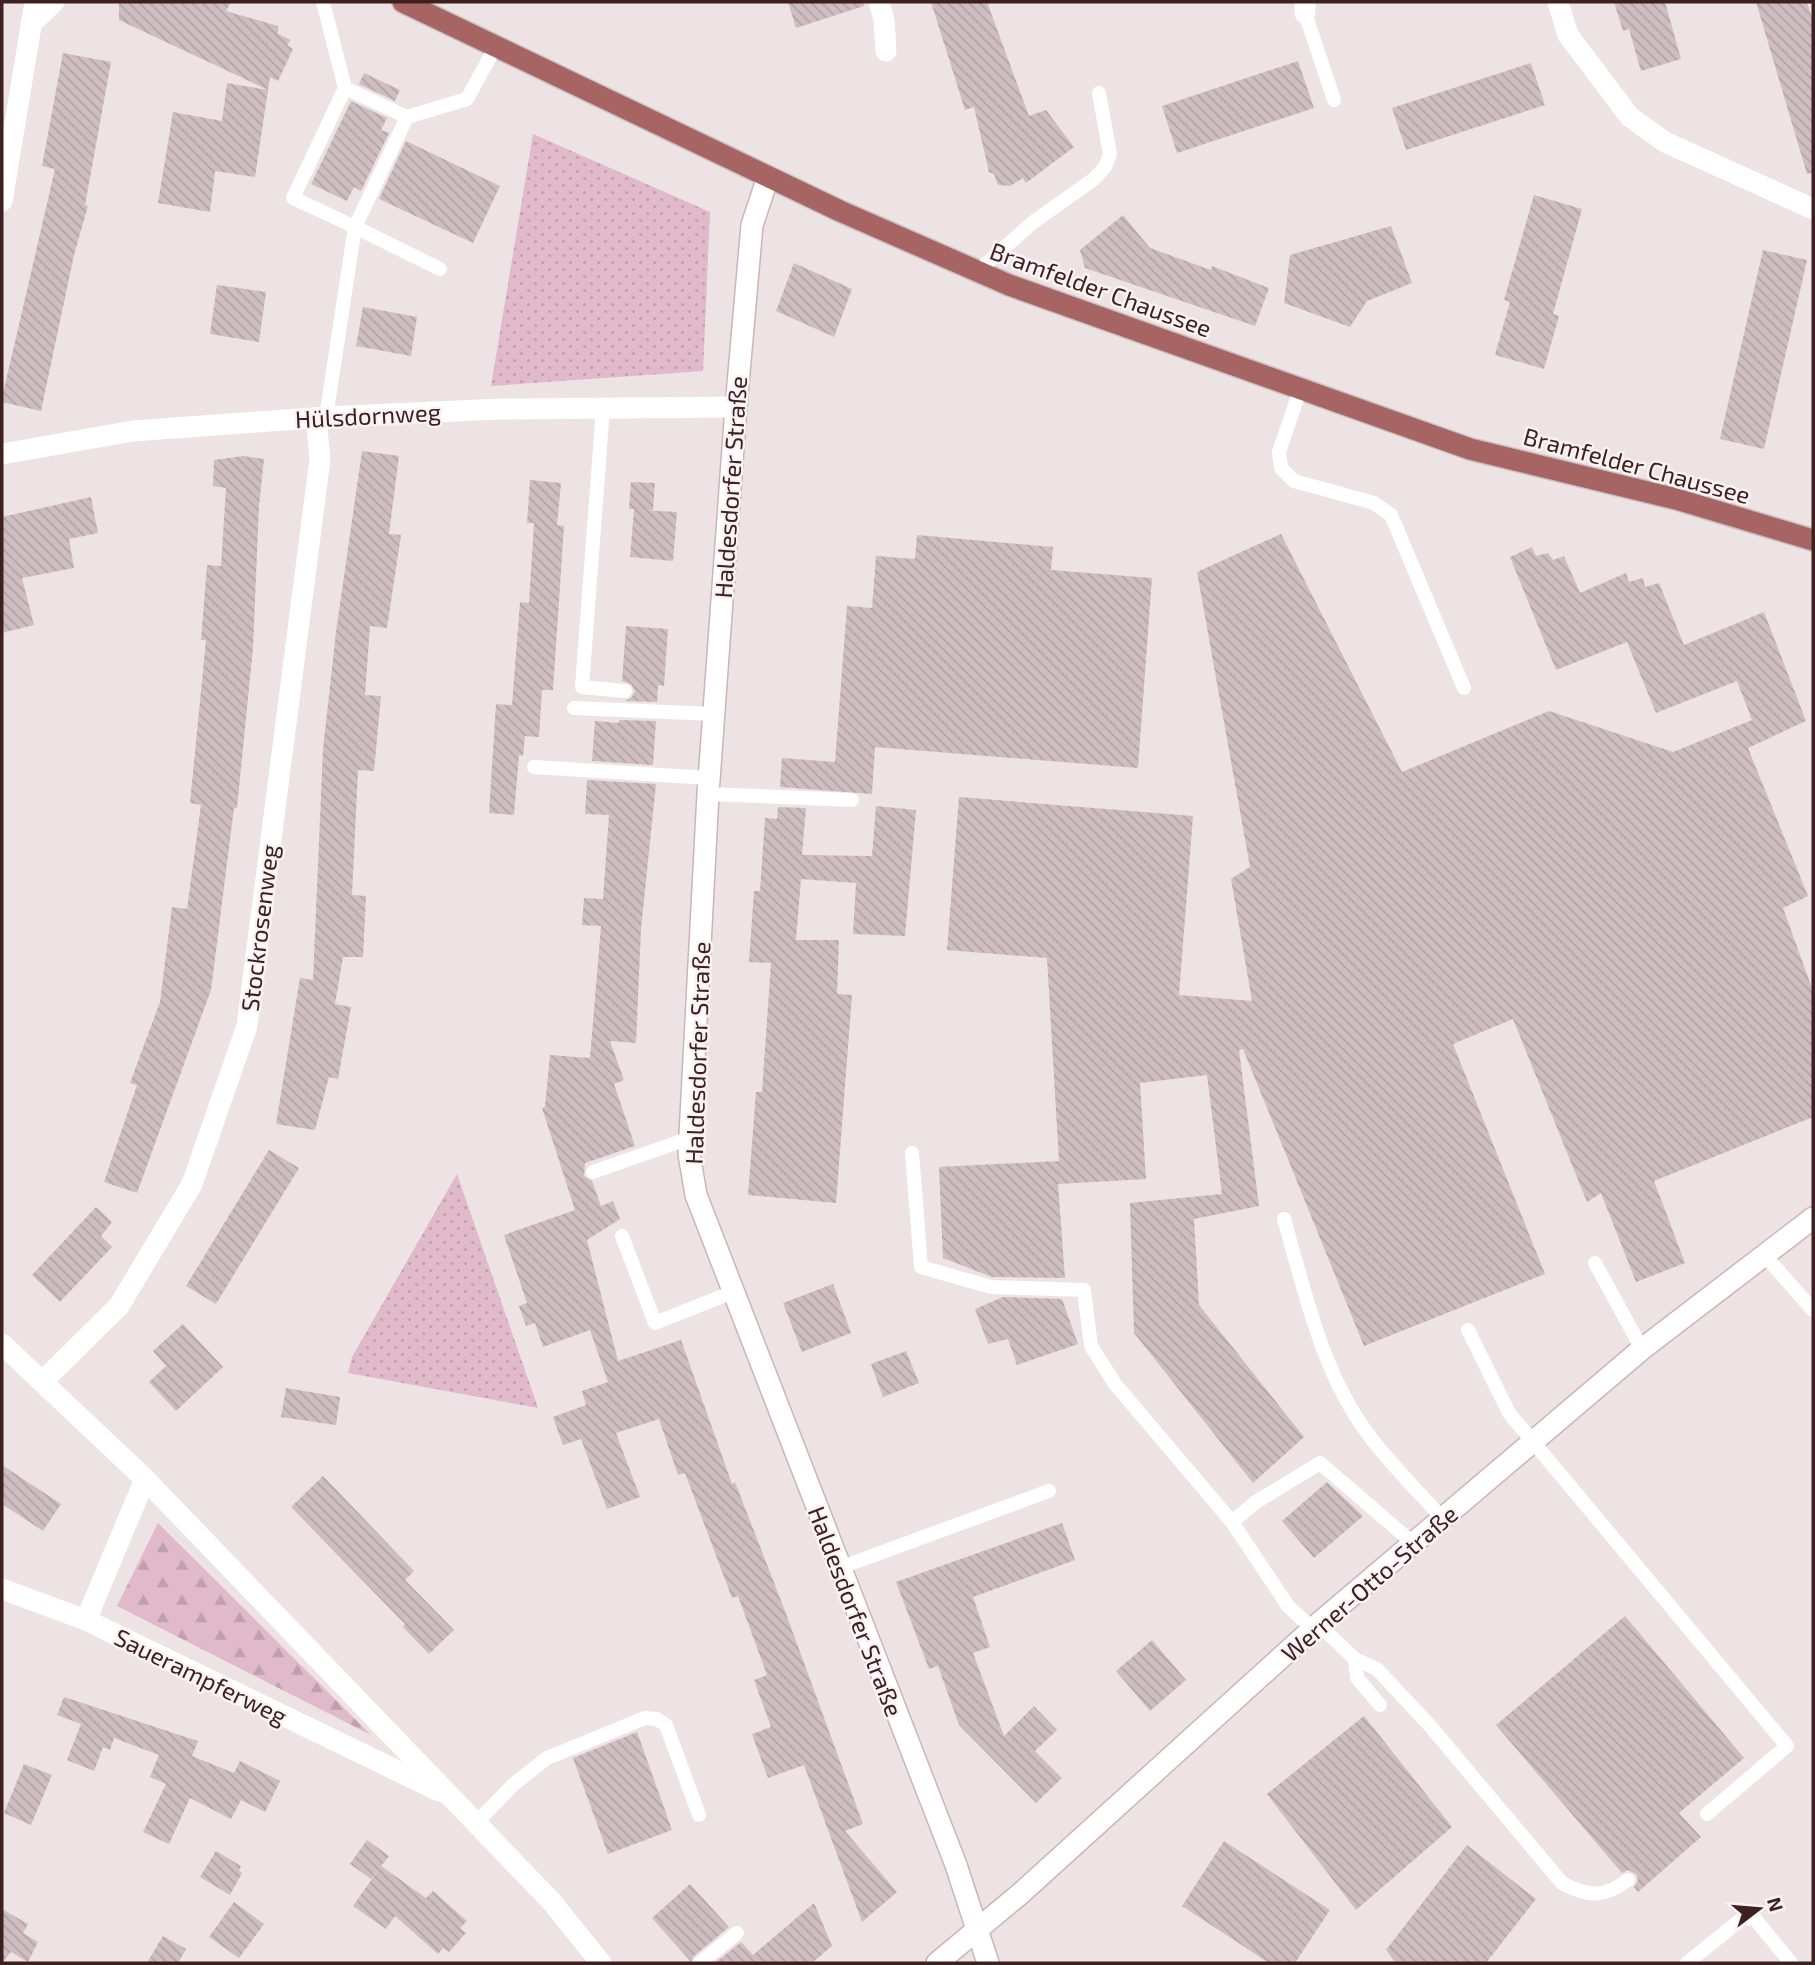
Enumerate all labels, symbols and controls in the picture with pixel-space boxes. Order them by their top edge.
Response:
street label: Bramfelder Chaussee [986,235,1216,343]
street label: Haldesdorfer Straße [708,375,752,599]
street label: Hülsdornweg [294,397,442,433]
street label: Bramfelder Chaussee [1521,421,1753,509]
street label: Stockrosenweg [234,843,284,1013]
street label: Haldesdorfer Straße [679,941,715,1165]
street label: Werner-Otto-Straße [1275,1499,1463,1667]
street label: Haldesdorfer Straße [803,1502,909,1720]
street label: Sauerampferweg [110,1622,292,1730]
north arrow [1724,1874,1794,1944]
text: N [1763,1894,1789,1914]

